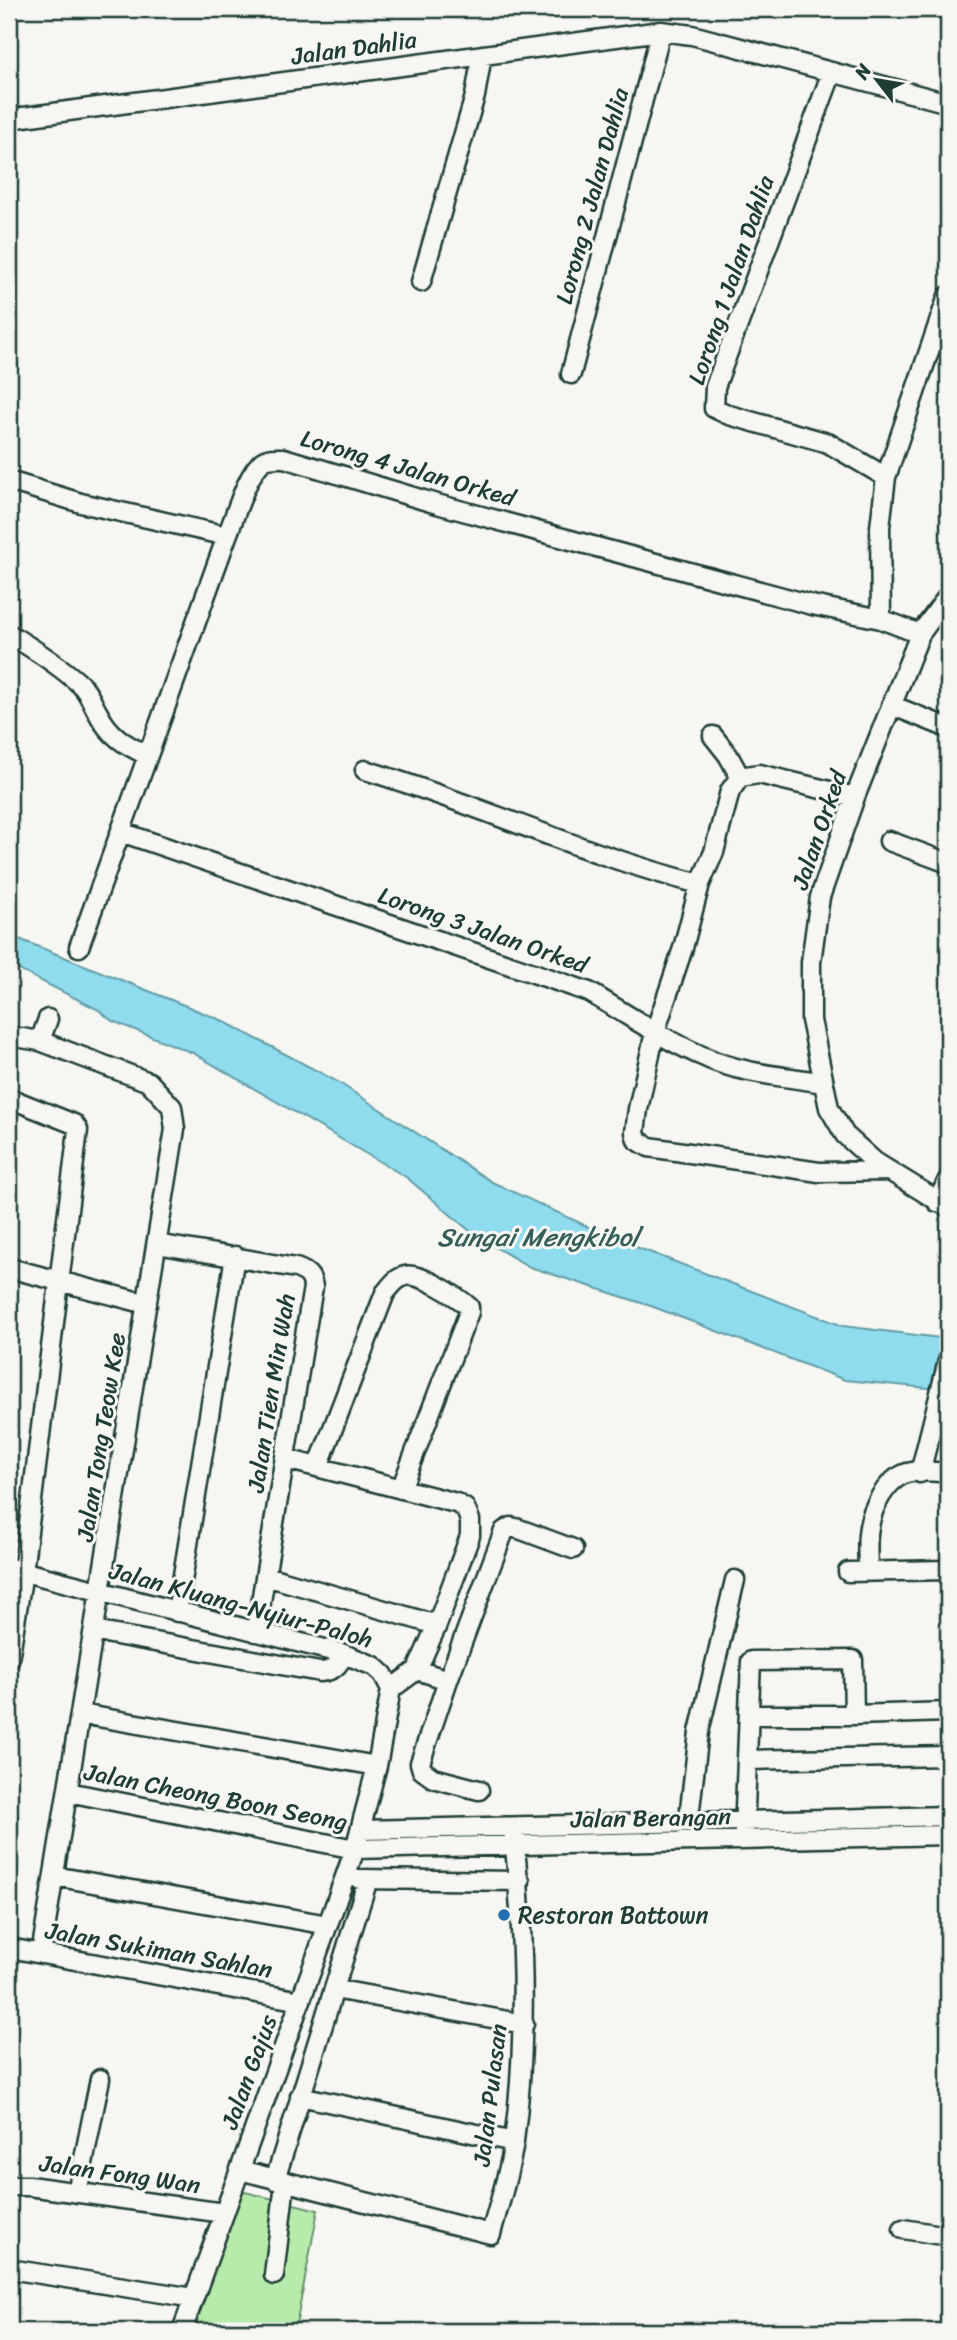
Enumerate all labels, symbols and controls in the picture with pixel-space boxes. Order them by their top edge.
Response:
street label: Jalan Dahlia [288,18,420,78]
north arrow [842,46,912,116]
text: N [845,57,881,87]
street label: Lorong 2 Jalan Dahlia [543,82,641,309]
street label: Lorong 1 Jalan Dahlia [675,169,787,390]
street label: Lorong 4 Jalan Orked [296,417,522,519]
street label: Jalan Orked [779,763,859,896]
street label: Lorong 3 Jalan Orked [372,874,595,986]
water label: Sungai Mengkibol [437,1214,644,1260]
street label: Jalan Tien Min Wah [234,1291,307,1496]
street label: Jalan Tong Teow Kee [64,1330,138,1545]
street label: Jalan Kluang-Nyiur-Paloh [104,1549,377,1660]
street label: Jalan Cheong Boon Seong [80,1751,351,1843]
street label: Jalan Berangan [569,1796,732,1840]
place label: Restoran Battown [518,1894,709,1936]
marker: Restoran Battown [496,1907,512,1923]
street label: Jalan Sukiman Sahlan [41,1909,276,1991]
street label: Jalan Gajus [209,2008,289,2136]
street label: Jalan Pulasan [460,2021,520,2170]
street label: Jalan Fong Wan [36,2142,203,2206]

